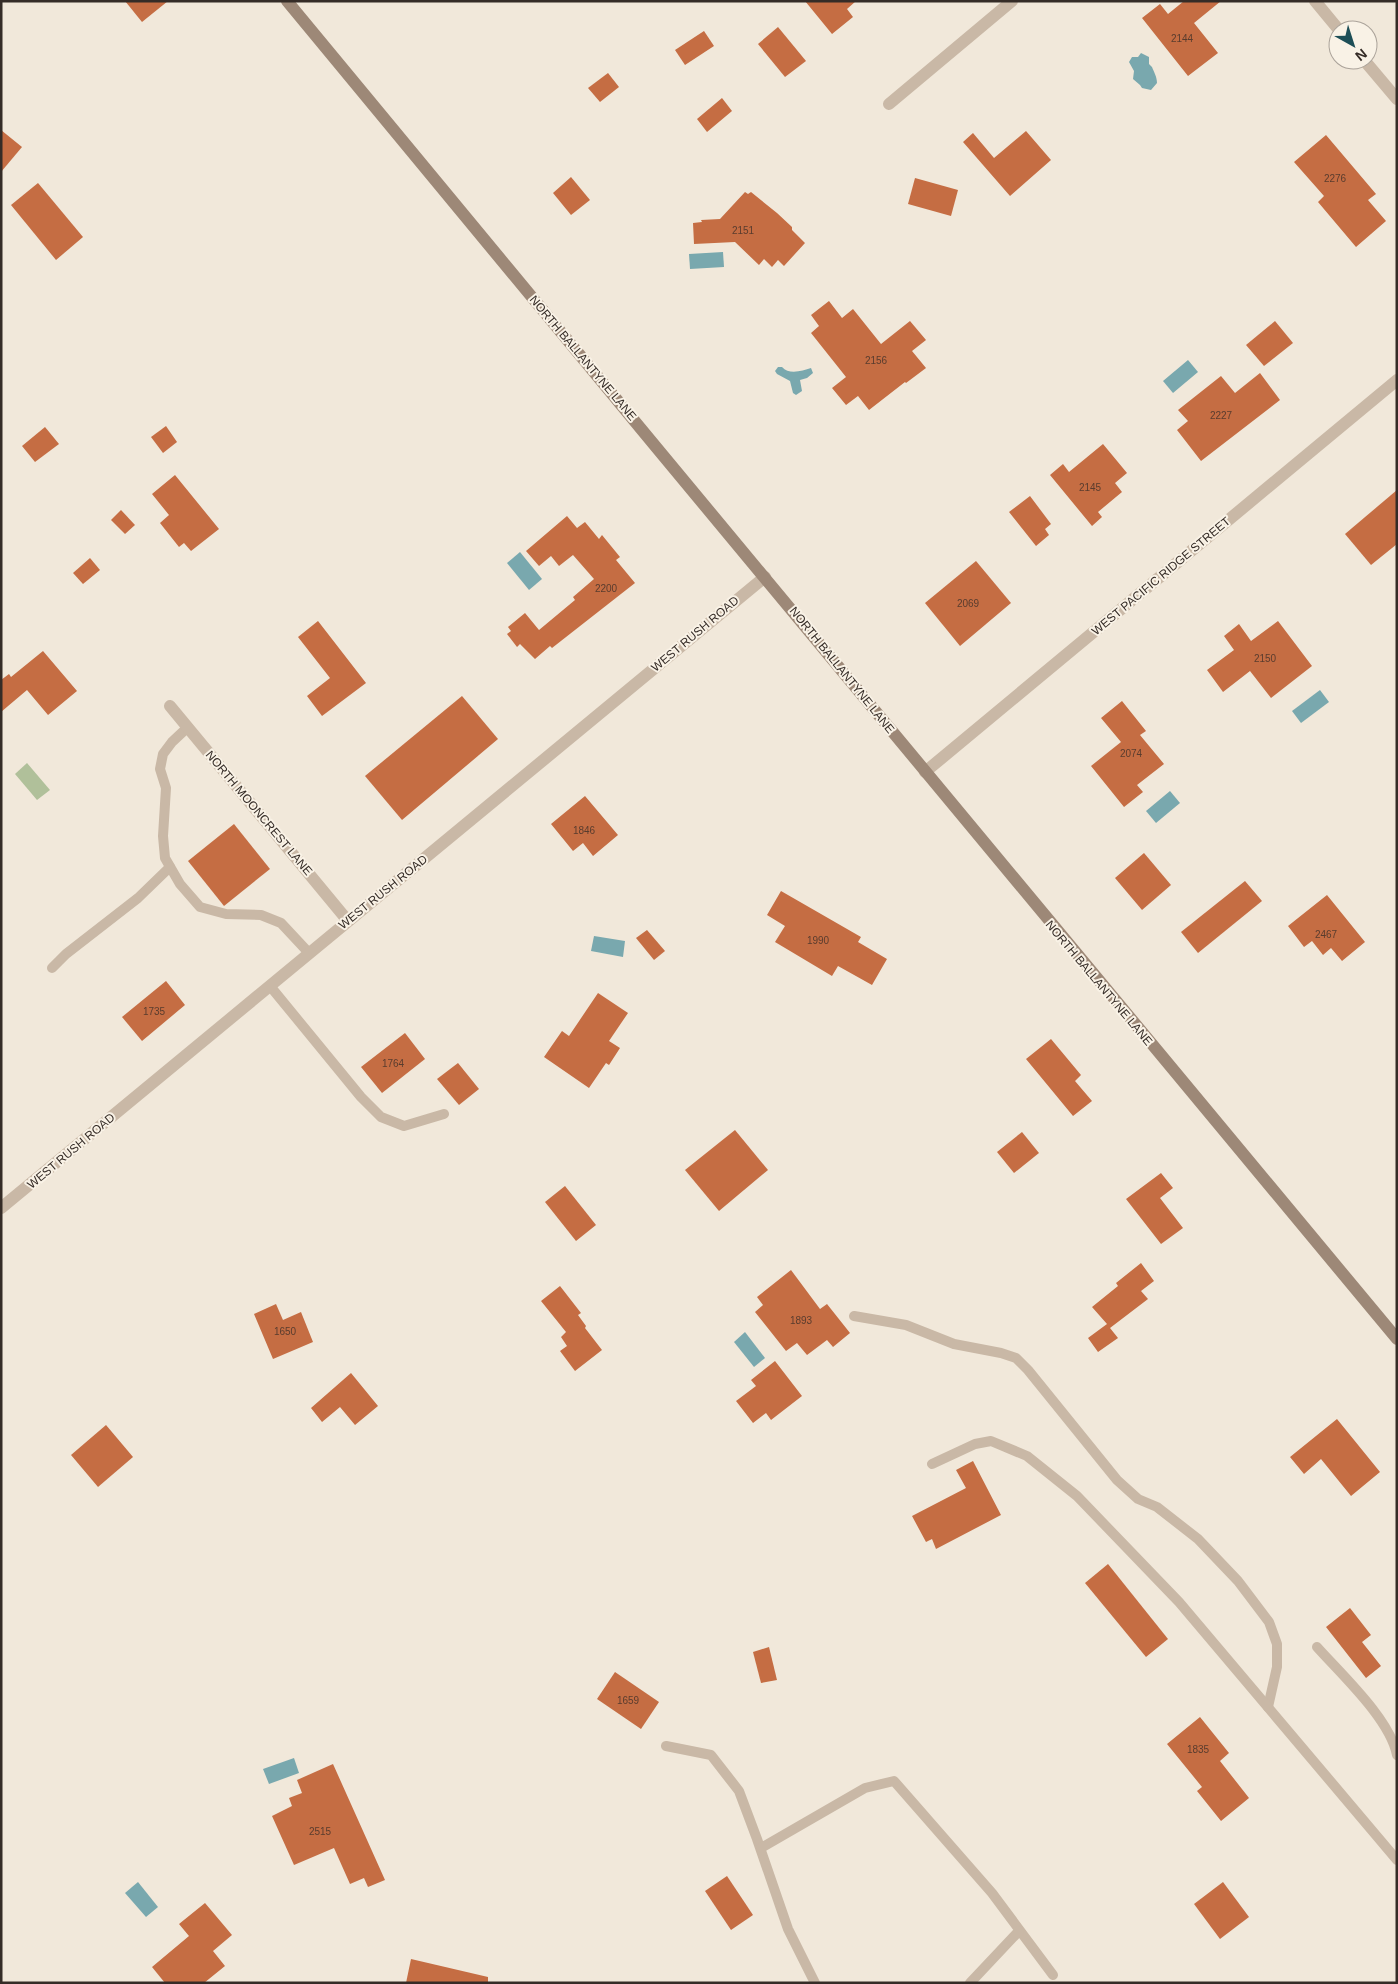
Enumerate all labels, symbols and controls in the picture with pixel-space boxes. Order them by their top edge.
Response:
north arrow [1328,20,1378,70]
house number: 2144 [1171,33,1194,44]
text: N [1352,46,1370,65]
house number: 2276 [1324,173,1347,184]
house number: 2151 [732,225,755,236]
street label: NORTH BALLANTYNE LANE [527,293,639,423]
house number: 2156 [865,355,888,366]
house number: 2227 [1210,410,1233,421]
house number: 2145 [1079,482,1102,493]
street label: WEST PACIFIC RIDGE STREET [1089,514,1234,638]
house number: 2200 [595,583,618,594]
street label: WEST RUSH ROAD [648,593,742,675]
house number: 2069 [957,598,980,609]
street label: NORTH BALLANTYNE LANE [787,604,897,736]
house number: 2150 [1254,653,1277,664]
street label: NORTH MOONCREST LANE [203,748,315,878]
house number: 2074 [1120,748,1143,759]
house number: 1846 [573,825,596,836]
street label: WEST RUSH ROAD [336,852,430,932]
street label: NORTH BALLANTYNE LANE [1043,918,1155,1048]
house number: 2467 [1315,929,1338,940]
house number: 1990 [807,935,830,946]
house number: 1735 [143,1006,166,1017]
house number: 1764 [382,1058,405,1069]
street label: WEST RUSH ROAD [24,1110,118,1192]
house number: 1893 [790,1315,813,1326]
house number: 1650 [274,1326,297,1337]
house number: 1659 [617,1695,640,1706]
house number: 1835 [1187,1744,1210,1755]
house number: 2515 [309,1826,332,1837]

